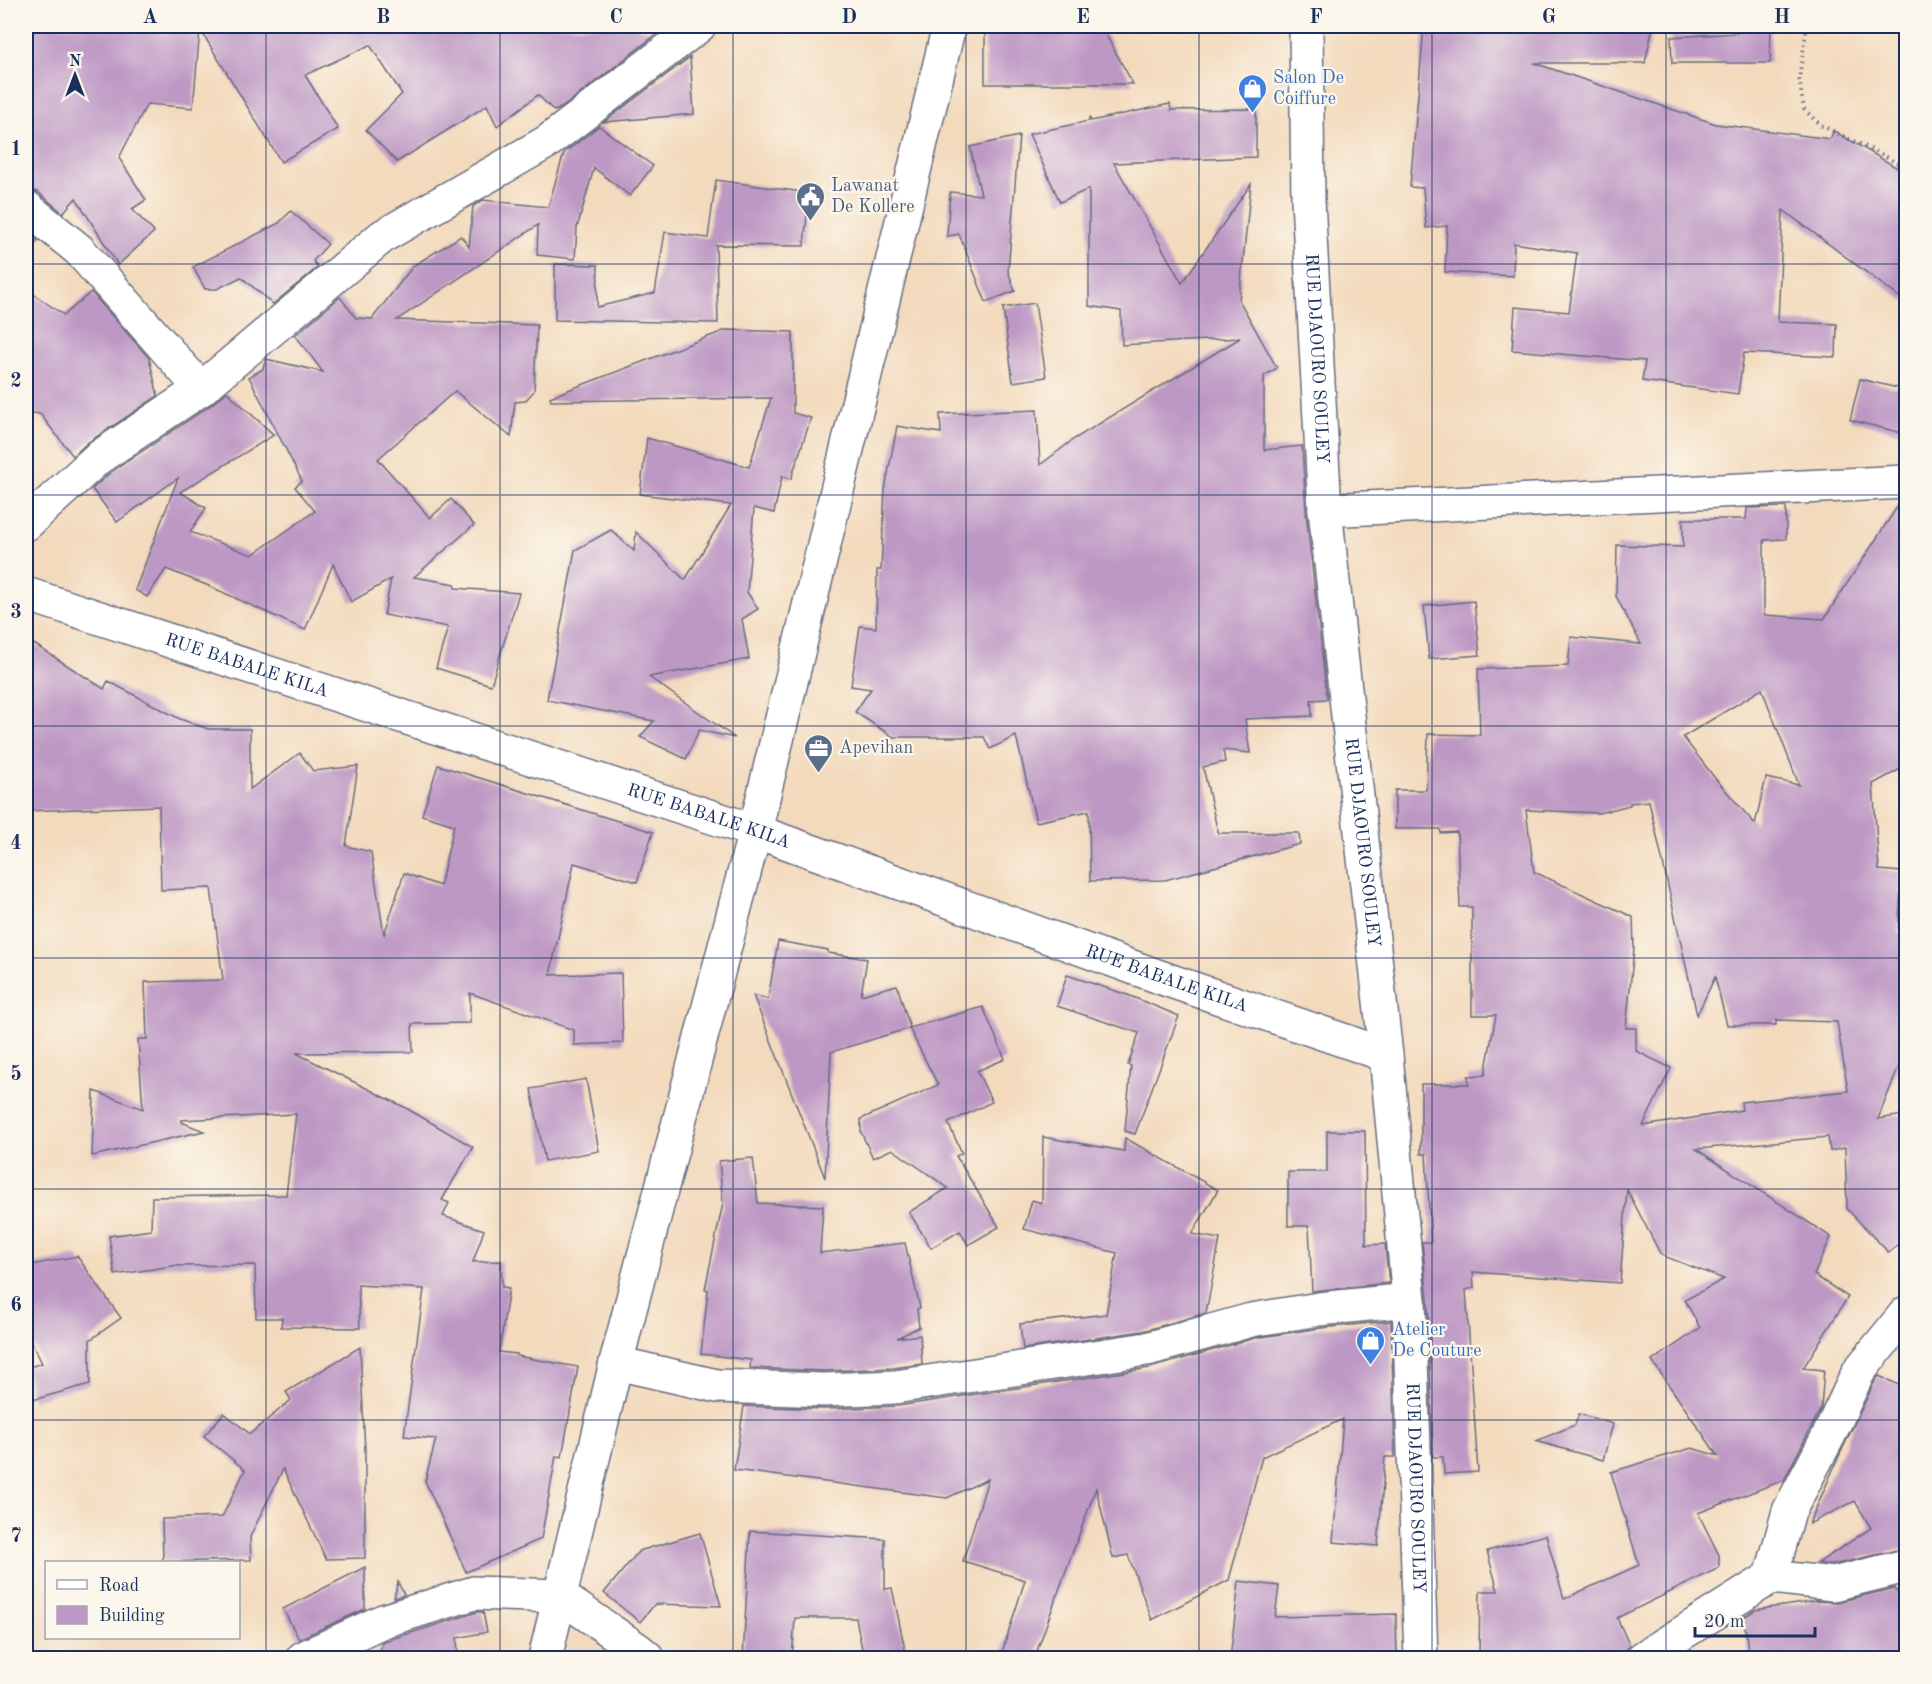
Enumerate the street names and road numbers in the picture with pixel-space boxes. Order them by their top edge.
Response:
street label: RUE DJAOURO SOULEY [1302,253,1331,465]
street label: RUE BABALE KILA [163,631,331,701]
street label: RUE DJAOURO SOULEY [1342,737,1383,948]
street label: RUE BABALE KILA [625,781,793,852]
street label: RUE BABALE KILA [1083,942,1250,1016]
street label: RUE DJAOURO SOULEY [1403,1382,1428,1594]

